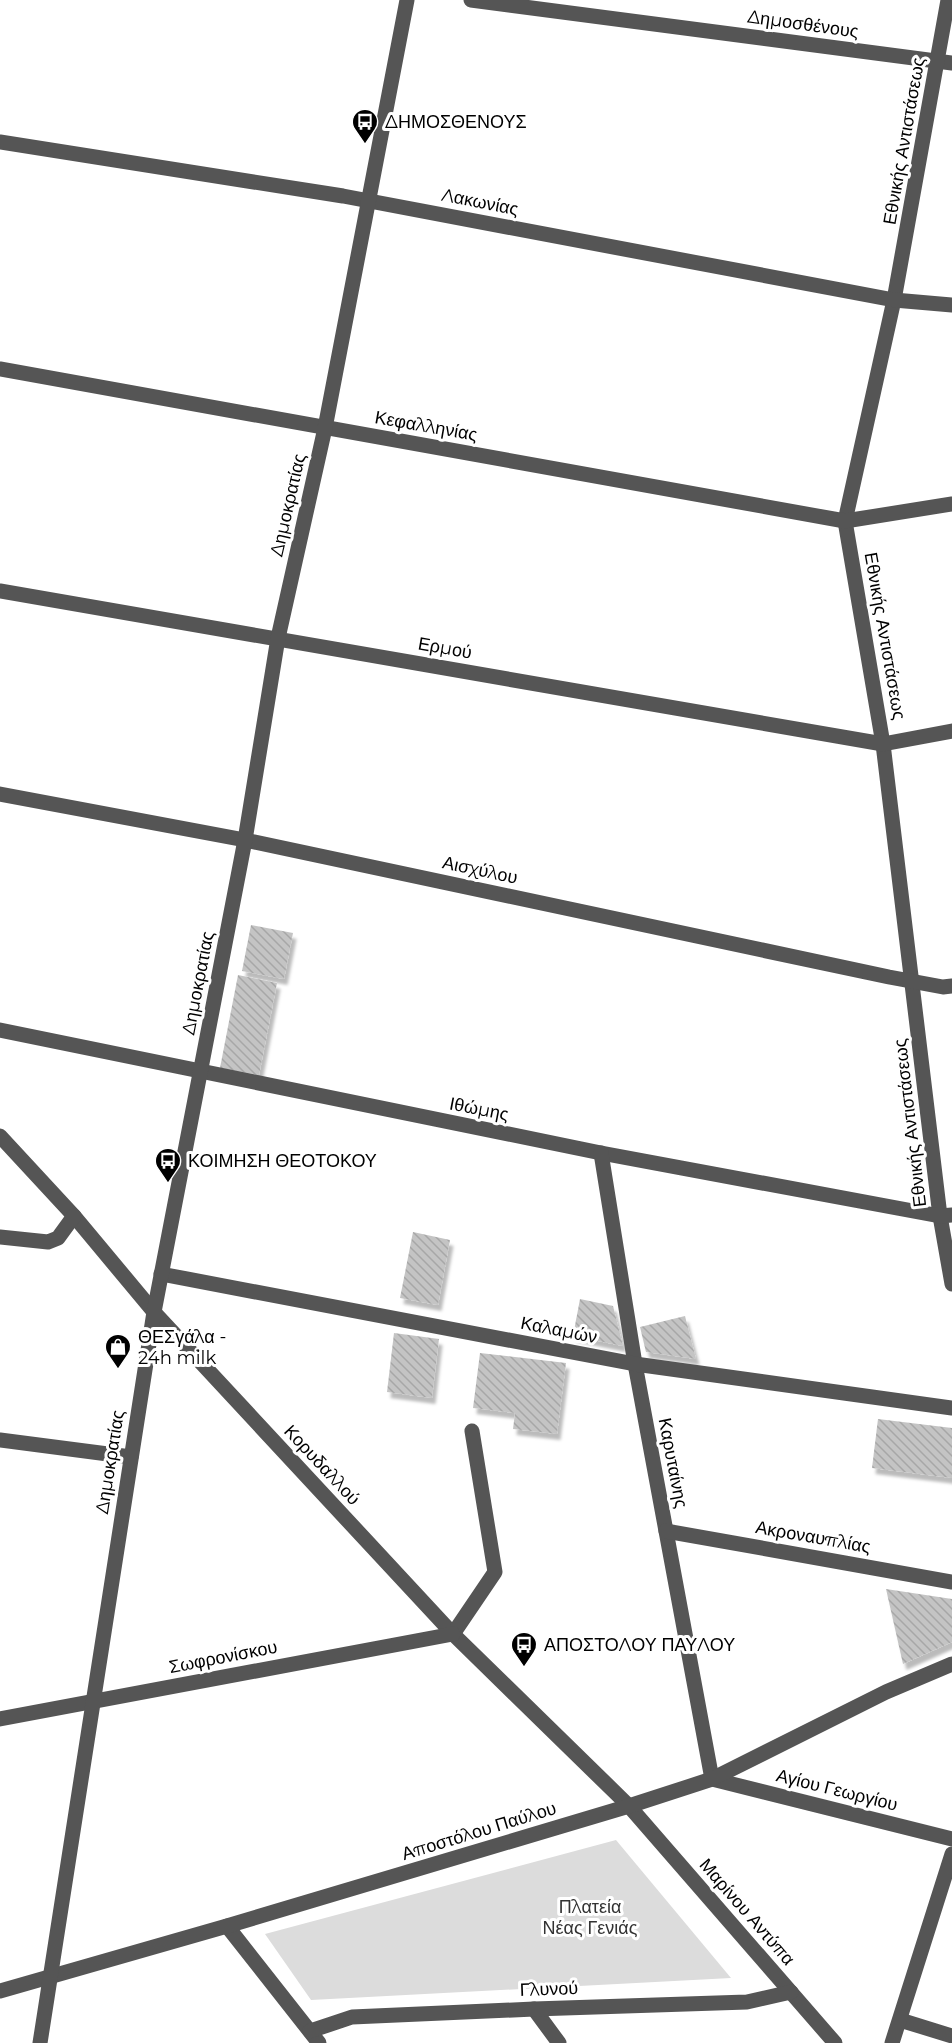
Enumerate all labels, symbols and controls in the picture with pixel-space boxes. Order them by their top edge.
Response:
street label: Δημοσθένους [746,5,860,43]
street label: Εθνικής Αντιστάσεως [878,55,930,226]
bus stop icon: ΔΗΜΟΣΘΕΝΟΥΣ [350,107,380,145]
place label: ΔΗΜΟΣΘΕΝΟΥΣ [385,111,527,133]
street label: Λακωνίας [440,184,521,220]
street label: Κεφαλληνίας [373,406,479,446]
street label: Δημοκρατίας [265,451,311,559]
street label: Εθνικής Αντιστάσεως [859,551,911,722]
street label: Ερμού [416,632,474,664]
street label: Αισχύλου [440,851,520,889]
street label: Δημοκρατίας [177,929,219,1037]
street label: Εθνικής Αντιστάσεως [889,1037,931,1208]
street label: Ιθώμης [447,1092,511,1126]
bus stop icon: ΚΟΙΜΗΣΗ ΘΕΟΤΟΚΟΥ [153,1146,183,1184]
place label: ΚΟΙΜΗΣΗ ΘΕΟΤΟΚΟΥ [188,1150,377,1172]
street label: Καλαμών [519,1312,599,1348]
place label: ΘΕΣγάλα - 24h milk [138,1326,226,1369]
shop icon: ΘΕΣγάλα - 24h milk [103,1332,133,1370]
street label: Δημοκρατίας [91,1408,129,1516]
street label: Καρυταίνης [653,1416,693,1510]
street label: Κορυδαλλού [279,1420,365,1510]
street label: Ακροναυπλίας [754,1516,873,1558]
bus stop icon: ΑΠΟΣΤΟΛΟΥ ΠΑΥΛΟΥ [509,1630,539,1668]
place label: ΑΠΟΣΤΟΛΟΥ ΠΑΥΛΟΥ [544,1634,735,1656]
street label: Σωφρονίσκου [167,1636,279,1678]
street label: Αγίου Γεωργίου [774,1764,900,1816]
street label: Αποστόλου Παύλου [399,1797,559,1865]
street label: Μαρίνου Αντύπα [695,1854,799,1970]
park label: Πλατεία Νέας Γενιάς [543,1896,638,1939]
street label: Γλυνού [519,1977,579,2001]

